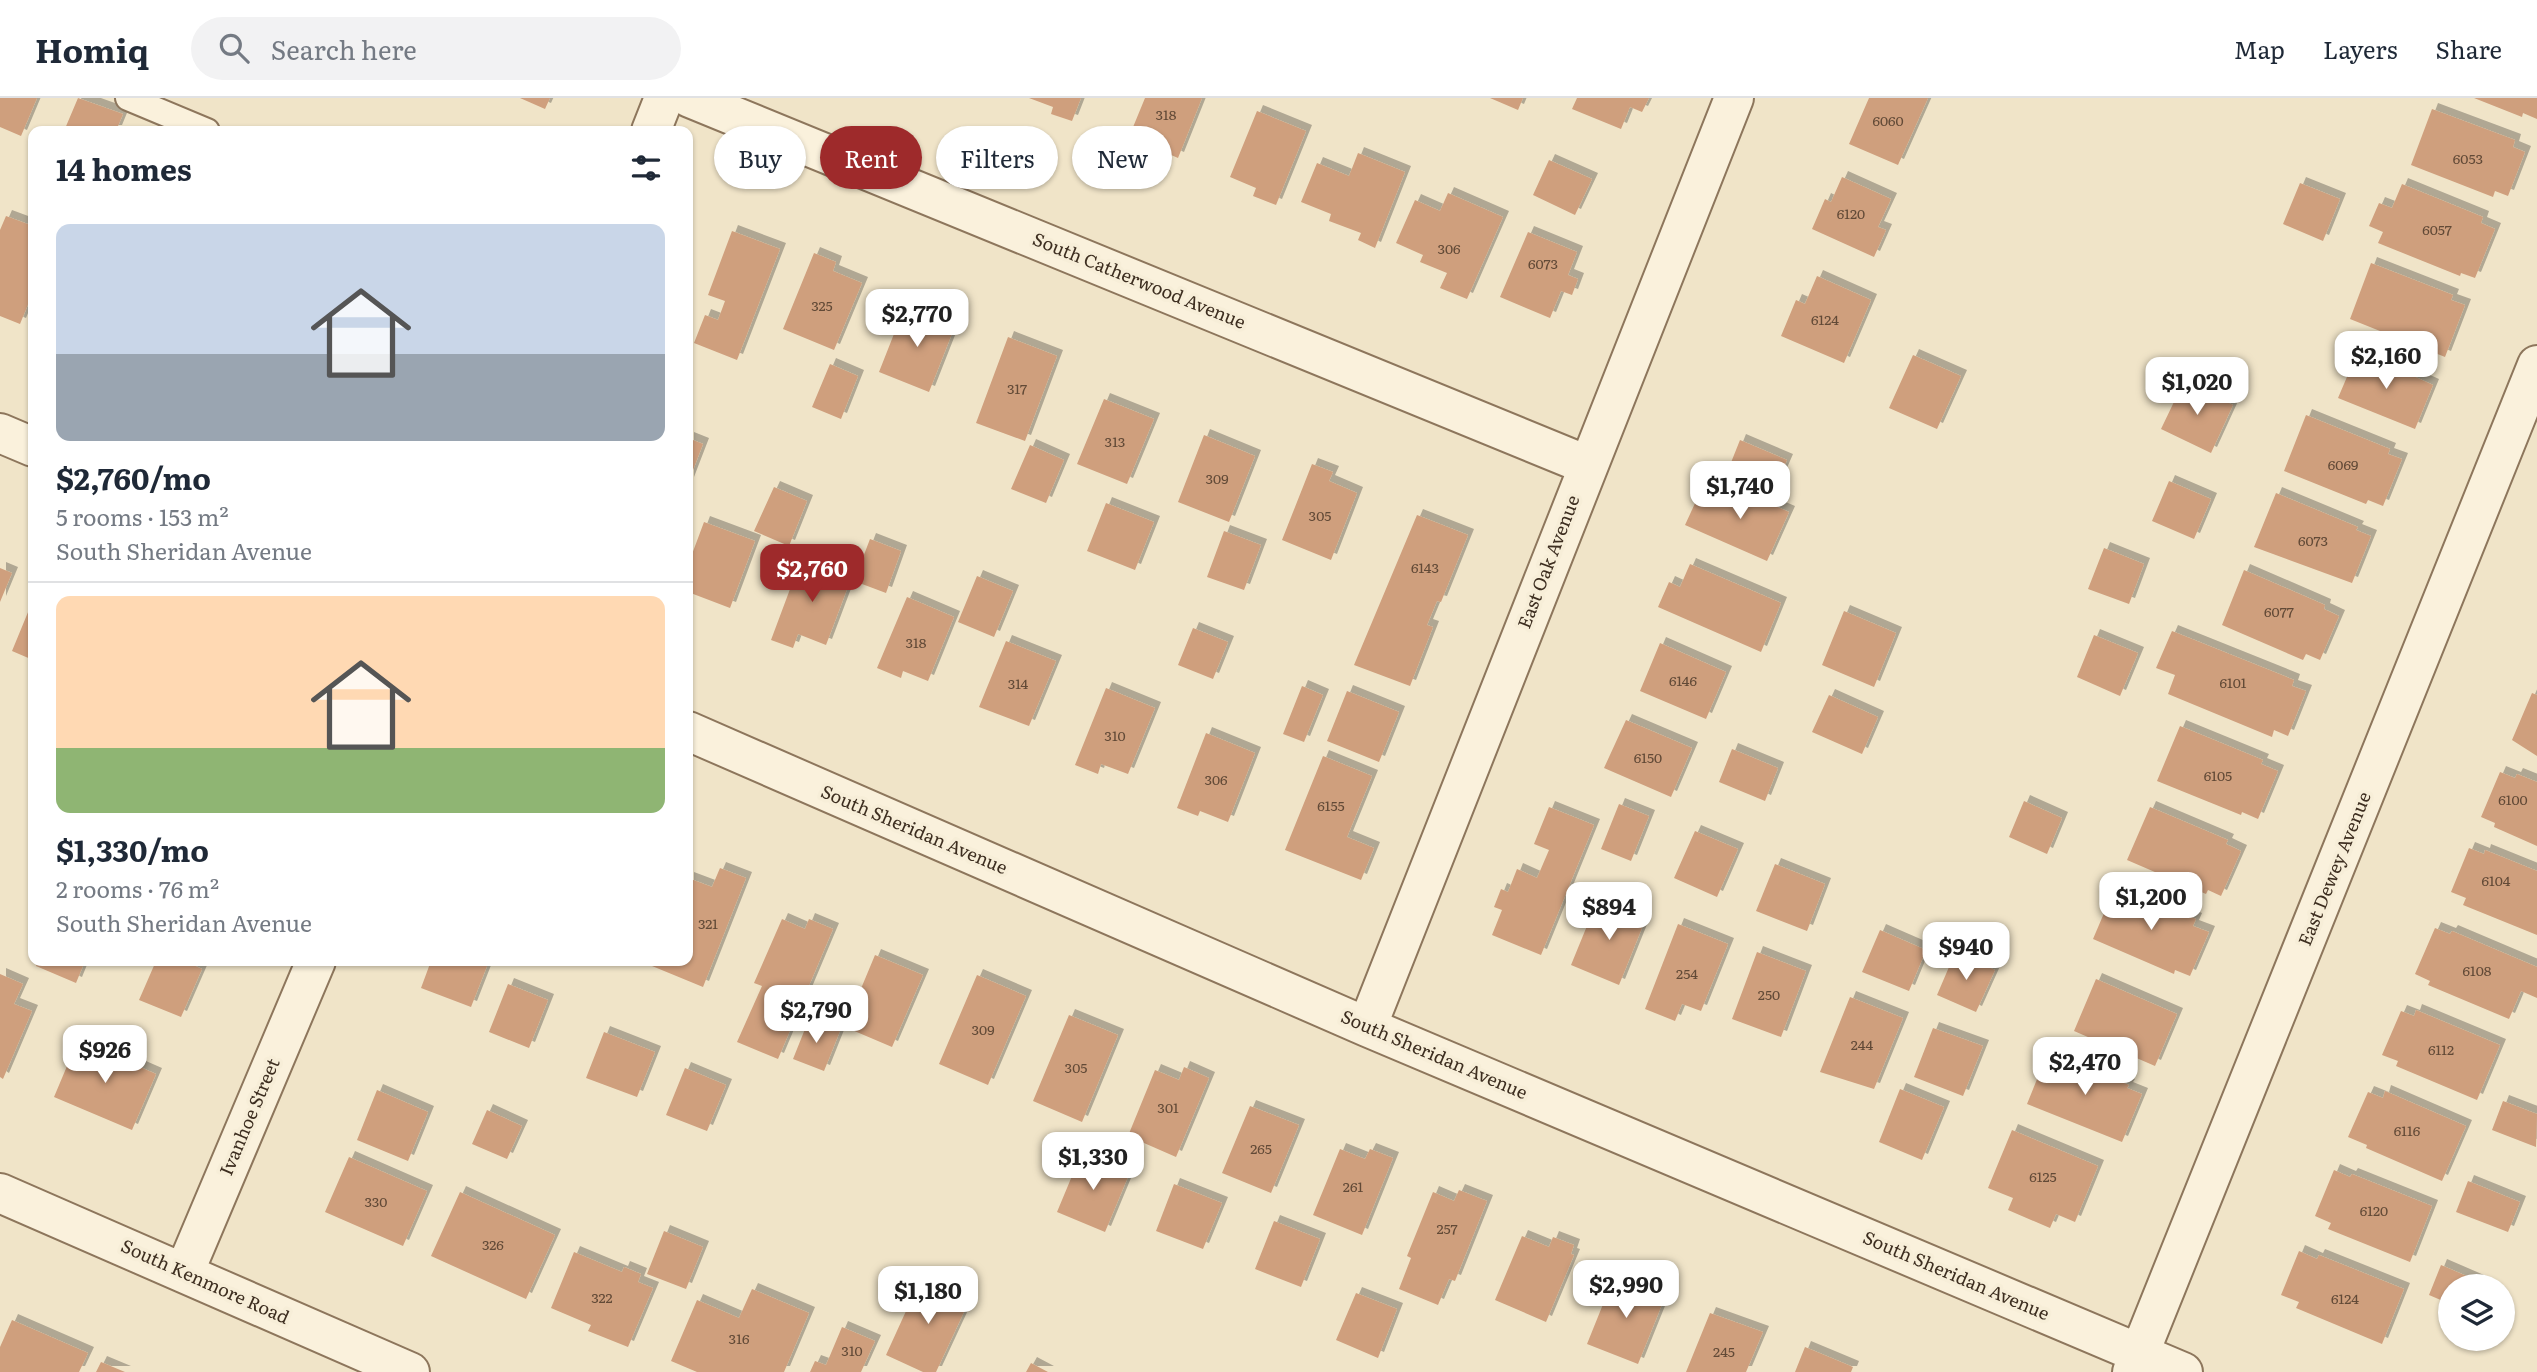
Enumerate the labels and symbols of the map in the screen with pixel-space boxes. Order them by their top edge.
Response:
house number: 318 [1156,104,1177,124]
house number: 6060 [1872,110,1904,130]
house number: 6053 [2453,148,2483,168]
house number: 6120 [1837,203,1865,223]
house number: 6057 [2422,219,2452,239]
street label: South Catherwood Avenue [1029,225,1250,335]
house number: 306 [1437,238,1461,258]
house number: 6073 [1528,253,1558,273]
pin: $2,770 [860,289,974,349]
house number: 325 [811,295,833,315]
house number: 6124 [1811,309,1839,329]
pin: $2,160 [2329,331,2443,391]
pin: $1,020 [2140,358,2254,417]
house number: 317 [1007,378,1027,398]
house number: 313 [1105,431,1125,451]
house number: 6069 [2328,454,2358,474]
pin: $1,740 [1683,462,1797,521]
house number: 309 [1205,468,1229,488]
street label: East Oak Avenue [1510,491,1585,632]
house number: 305 [1309,505,1331,525]
house number: 6073 [2298,530,2328,550]
pin: $2,760 [755,545,869,604]
house number: 6143 [1411,557,1439,577]
house number: 6077 [2264,601,2294,621]
house number: 318 [906,632,927,652]
house number: 6146 [1669,670,1697,690]
house number: 6101 [2219,672,2247,692]
house number: 314 [1008,673,1028,693]
house number: 310 [1104,725,1126,745]
house number: 6150 [1634,747,1662,767]
house number: 6105 [2204,765,2232,785]
house number: 306 [1204,769,1228,789]
street label: South Sheridan Avenue [817,777,1012,880]
street label: East Dewey Avenue [2290,787,2377,950]
house number: 6100 [2498,789,2528,809]
house number: 6155 [1317,795,1345,815]
house number: 6104 [2481,870,2511,890]
pin: $1,200 [2094,872,2208,932]
pin: $894 [1568,882,1650,942]
house number: 321 [698,913,718,933]
pin: $940 [1925,922,2007,982]
house number: 6108 [2462,960,2492,980]
house number: 254 [1676,963,1698,983]
house number: 250 [1758,984,1780,1004]
pin: $2,790 [759,986,873,1045]
street label: South Sheridan Avenue [1337,1002,1532,1105]
house number: 309 [971,1019,995,1039]
pin: $926 [64,1026,146,1085]
house number: 244 [1851,1034,1874,1054]
pin: $2,470 [2028,1038,2142,1097]
house number: 6112 [2428,1039,2454,1059]
street label: Ivanhoe Street [212,1053,286,1179]
house number: 305 [1065,1057,1087,1077]
house number: 301 [1157,1097,1179,1117]
house number: 6116 [2394,1120,2421,1140]
pin: $1,330 [1036,1132,1150,1192]
house number: 265 [1250,1138,1272,1158]
house number: 6125 [2029,1166,2057,1186]
house number: 261 [1343,1176,1363,1196]
house number: 330 [365,1191,387,1211]
house number: 6120 [2360,1200,2388,1220]
house number: 257 [1436,1218,1458,1238]
street label: South Sheridan Avenue [1859,1223,2054,1326]
street label: South Kenmore Road [117,1231,294,1330]
house number: 326 [482,1234,504,1254]
pin: $2,990 [1569,1260,1683,1320]
pin: $1,180 [871,1266,985,1326]
house number: 322 [591,1287,613,1307]
house number: 6124 [2331,1288,2359,1308]
house number: 316 [729,1328,750,1348]
house number: 310 [841,1340,863,1360]
house number: 245 [1713,1341,1735,1361]

